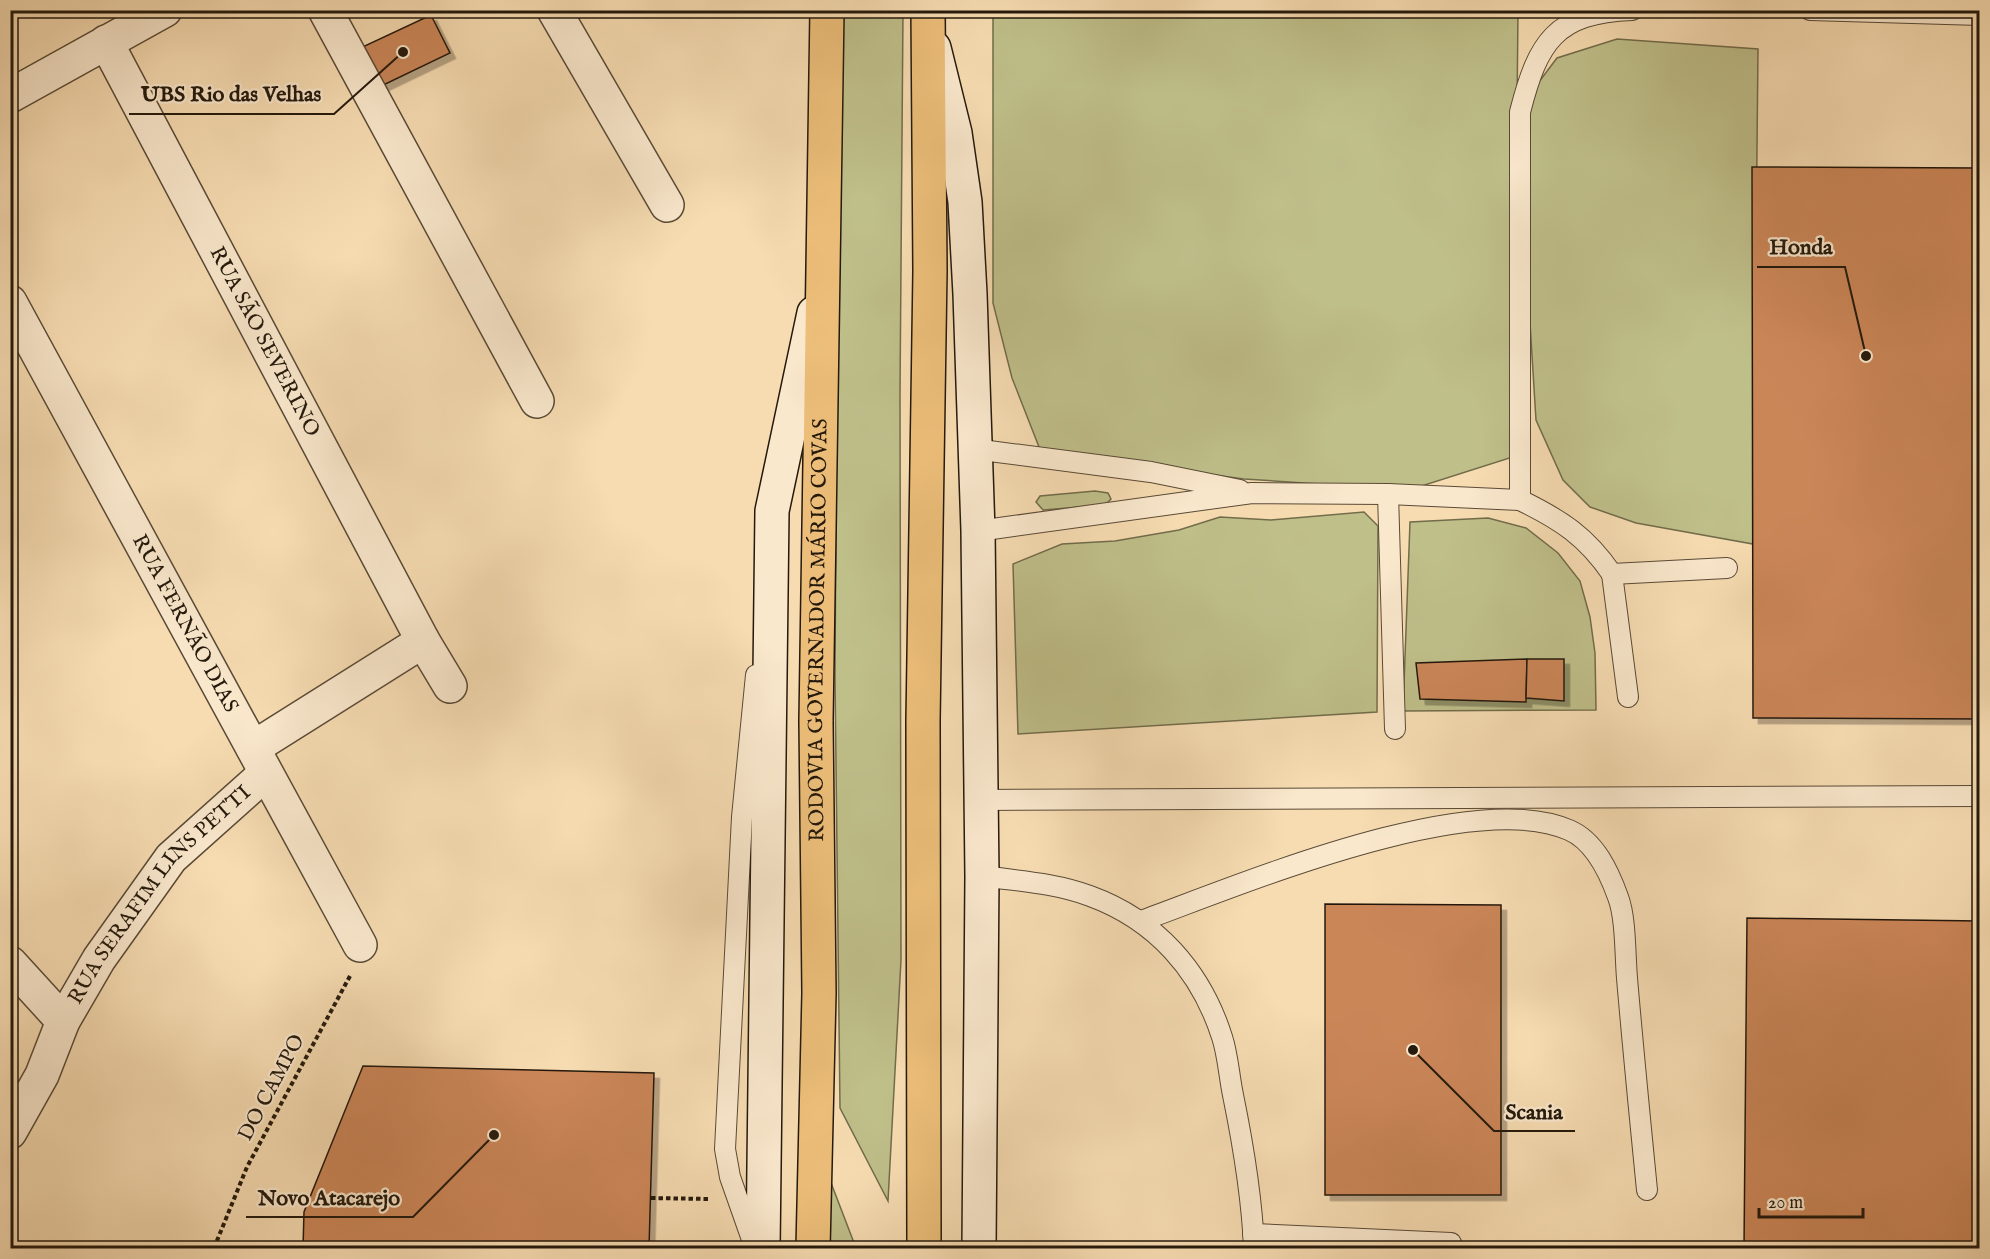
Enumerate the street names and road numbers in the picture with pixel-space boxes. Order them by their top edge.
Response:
street label: RUA SÃO SEVERINO [203,242,326,441]
street label: RODOVIA GOVERNADOR MÁRIO COVAS [802,418,834,842]
street label: RUA FERNÃO DIAS [126,530,244,717]
street label: RUA SERAFIM LINS PETTI [62,779,257,1009]
street label: DO CAMPO [233,1030,311,1146]

